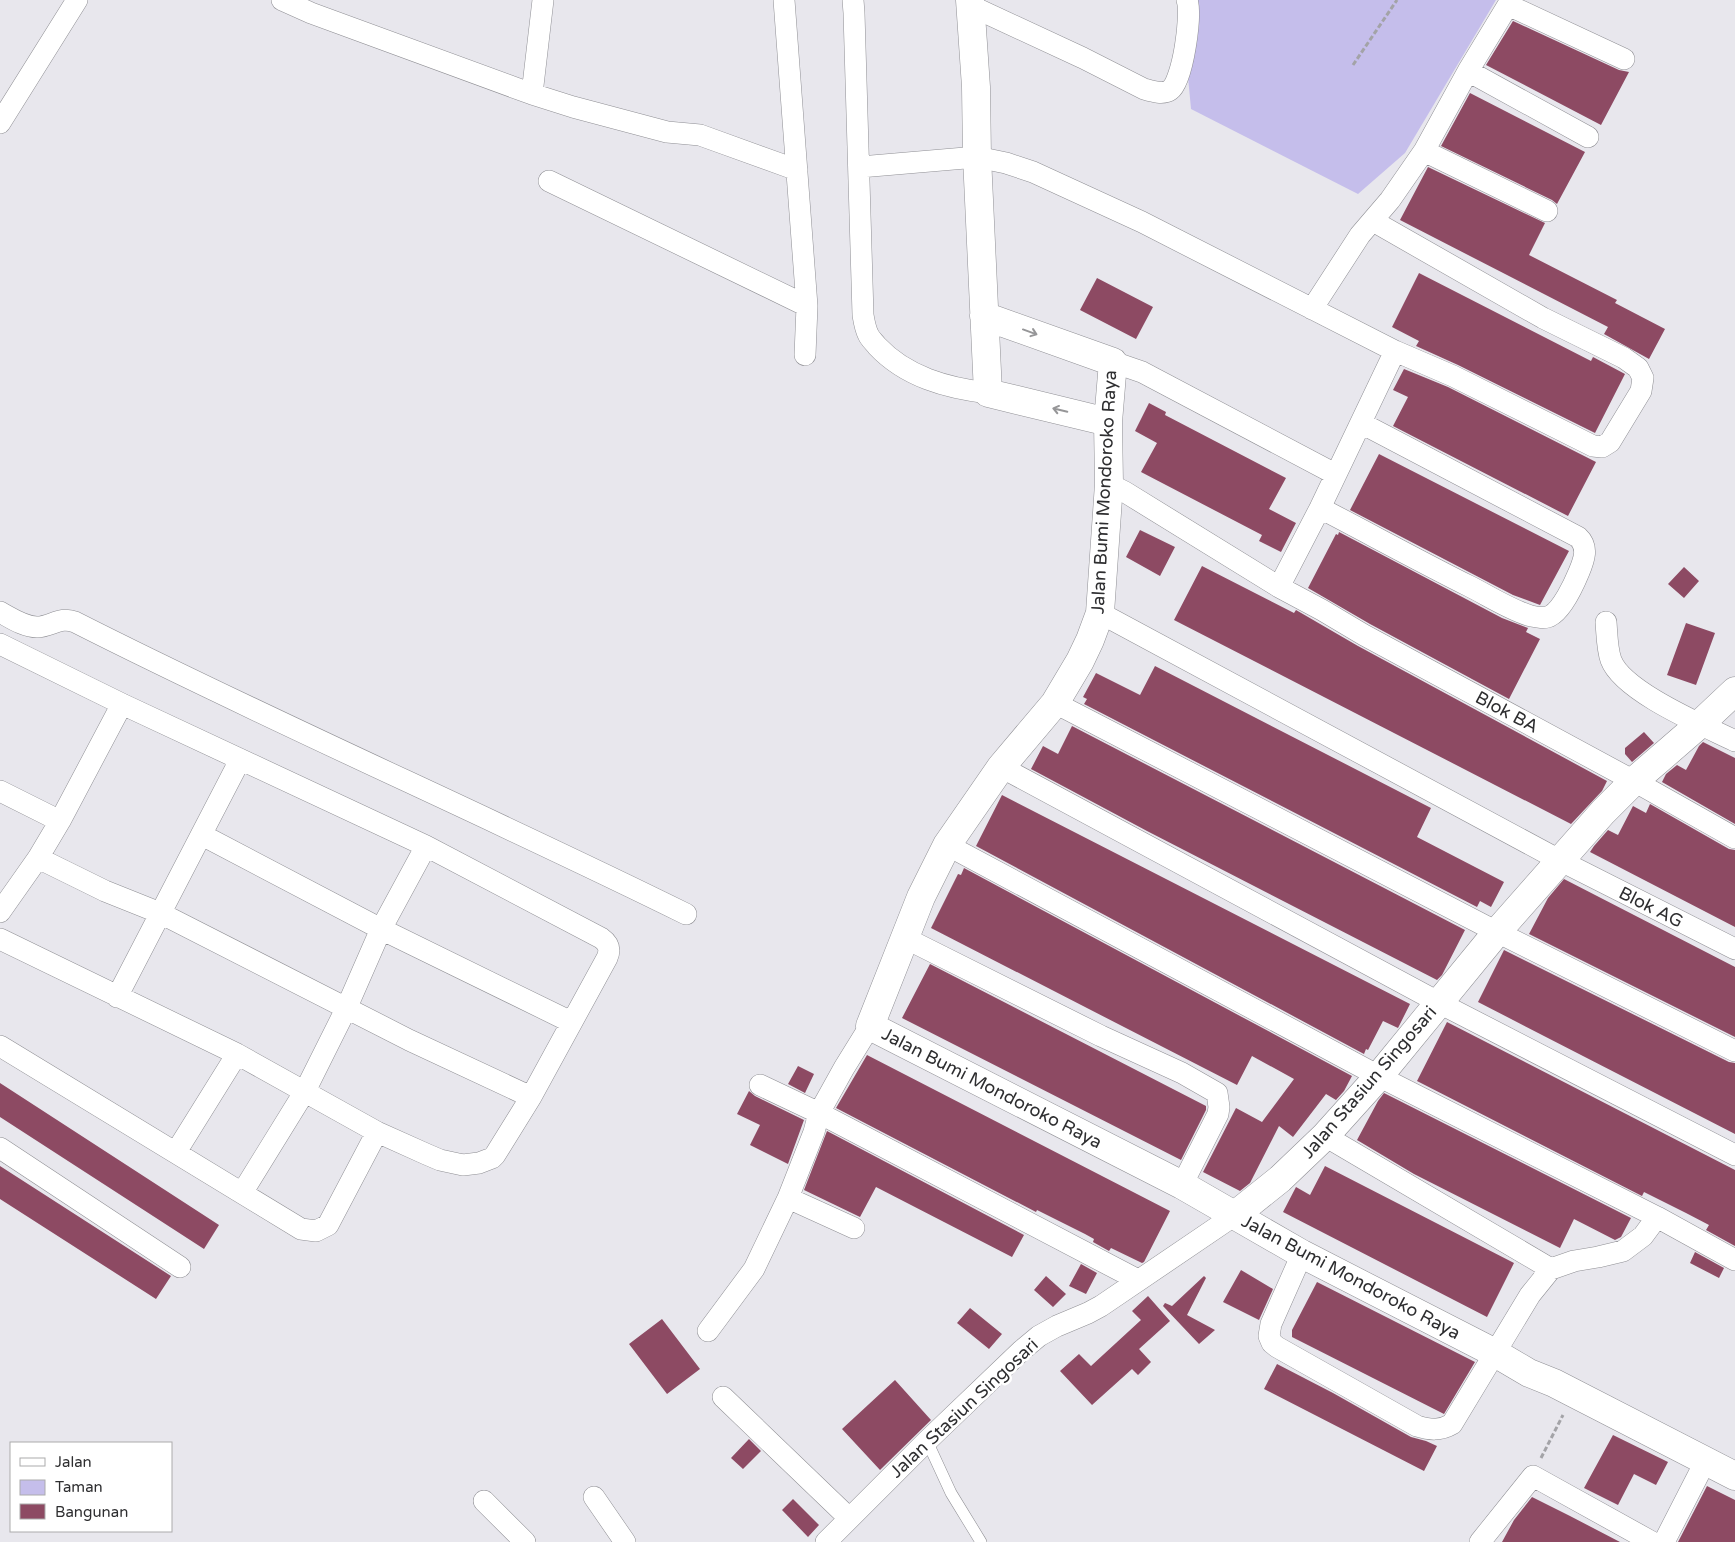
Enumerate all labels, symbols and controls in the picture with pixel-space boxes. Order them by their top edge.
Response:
one-way arrow [1022,328,1037,337]
street label: Jalan Bumi Mondoroko Raya [1087,369,1121,615]
one-way arrow [1053,405,1069,414]
street label: Blok BA [1472,686,1542,738]
street label: Blok AG [1615,882,1687,932]
street label: Jalan Stasiun Singosari [1297,1001,1441,1163]
street label: Jalan Bumi Mondoroko Raya [878,1023,1106,1153]
street label: Jalan Bumi Mondoroko Raya [1238,1210,1464,1344]
street label: Jalan Stasiun Singosari [885,1333,1043,1483]
legend [10,1442,172,1532]
text: Jalan [55,1453,92,1471]
text: Taman [55,1478,103,1496]
text: Bangunan [55,1503,128,1521]

